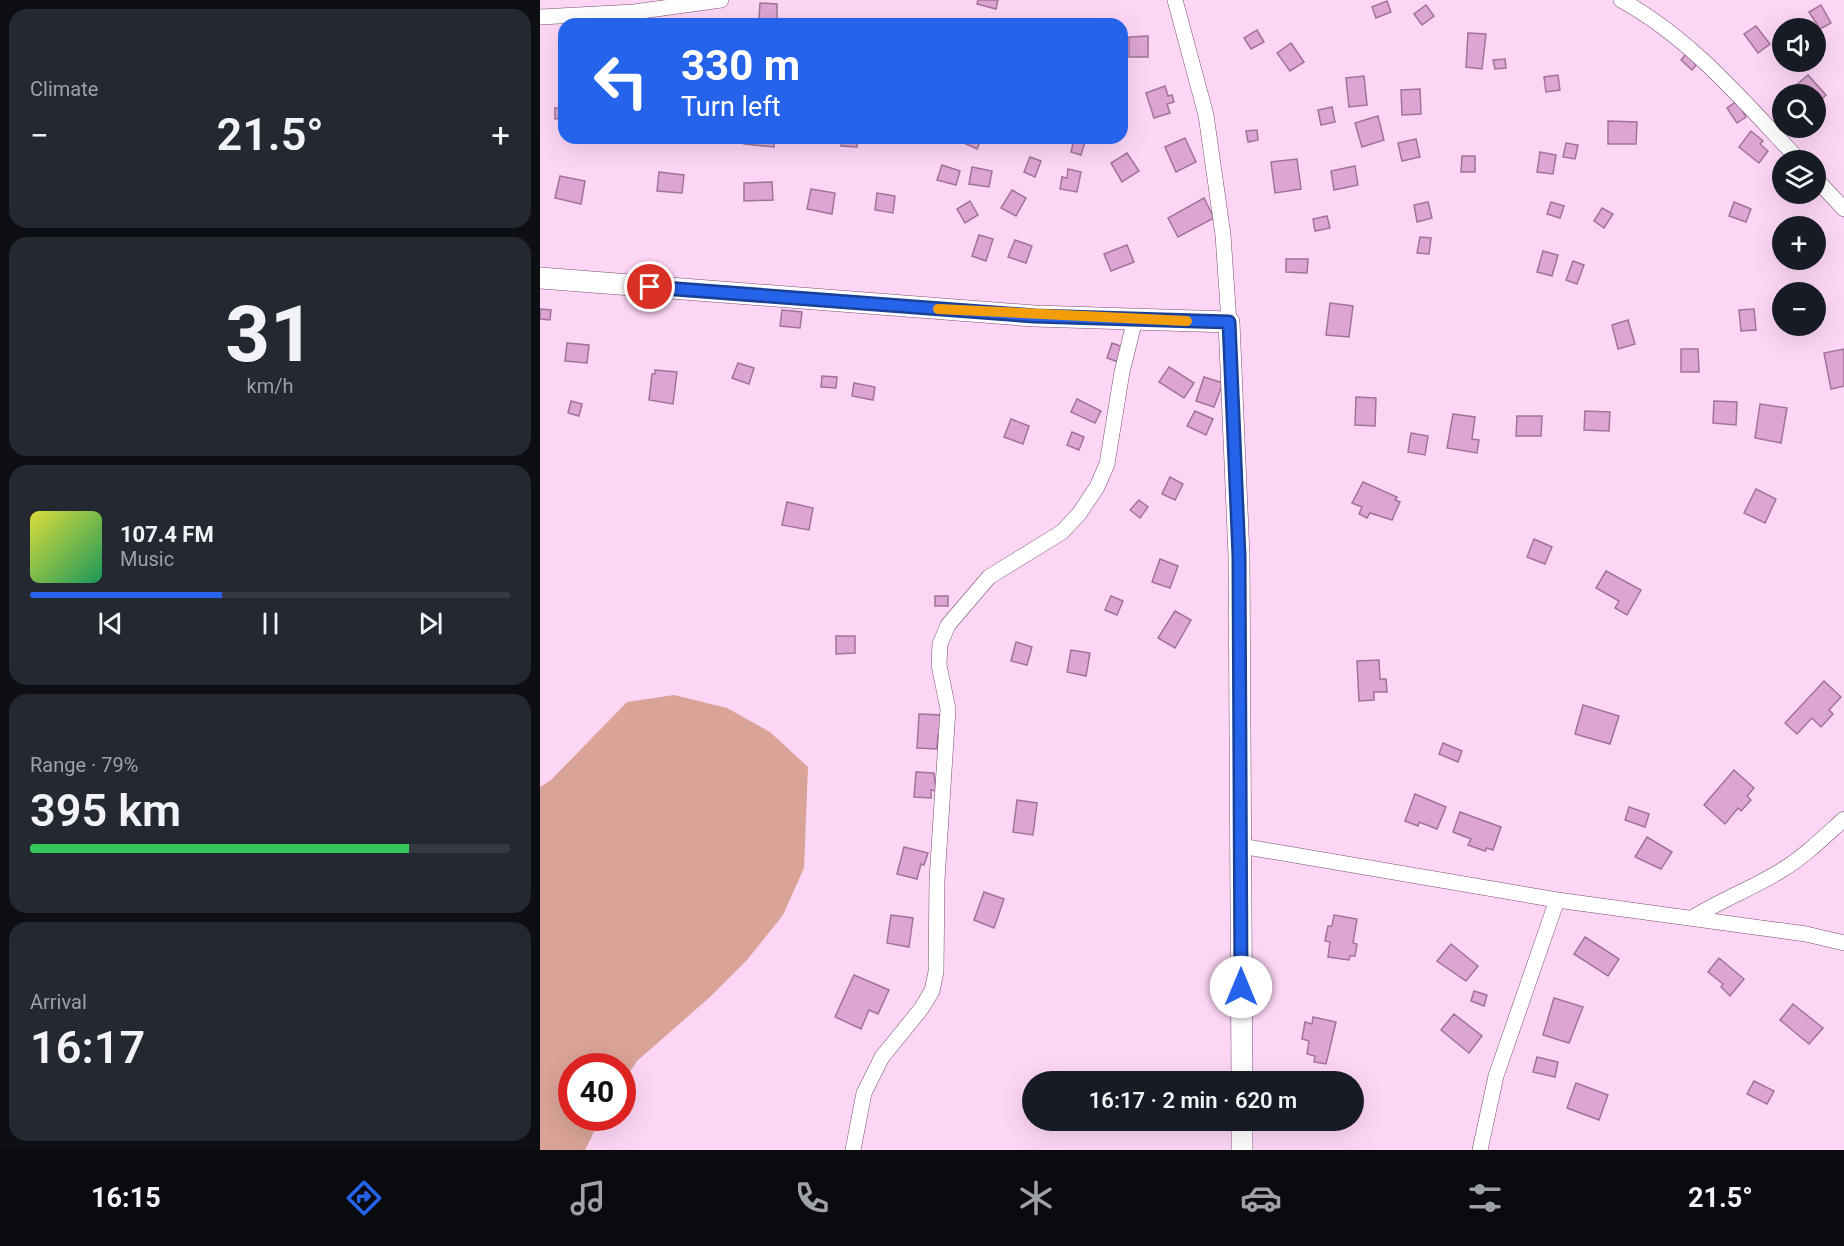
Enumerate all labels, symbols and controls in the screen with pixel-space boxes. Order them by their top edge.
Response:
map controls [1772,18,1826,336]
button: sound [1772,18,1826,72]
text: 330 m [681,41,800,90]
icon: left [582,42,660,120]
text: Climate [30,77,98,101]
button: search [1772,84,1826,138]
text: Turn left [681,91,781,123]
text: 21.5° [216,108,324,161]
text: − [30,116,49,155]
text: + [491,116,510,155]
button: layers [1772,150,1826,204]
button: + [1772,216,1826,270]
pin [624,261,675,312]
icon: arrive [633,270,666,303]
button: − [1772,282,1826,336]
text: 31 [225,289,315,380]
text: km/h [247,374,293,398]
text: 107.4 FM [120,522,214,547]
text: Music [120,547,174,571]
icon: previous [94,607,127,640]
icon: pause [254,607,287,640]
icon: next [414,607,447,640]
text: Range · 79% [30,753,138,777]
text: 395 km [30,784,181,837]
position arrow [1209,955,1273,1019]
text: Arrival [30,990,87,1014]
text: 16:17 [30,1021,145,1074]
speed limit sign: 40 [558,1053,636,1131]
text: 16:17 · 2 min · 620 m [1089,1088,1297,1113]
icon: directions [343,1177,385,1219]
icon: music [567,1177,609,1219]
icon: phone [791,1177,833,1219]
icon: climate [1015,1177,1057,1219]
icon: car [1240,1177,1282,1219]
icon: filters [1464,1177,1506,1219]
text: 16:15 [91,1182,161,1214]
text: 21.5° [1688,1182,1753,1214]

